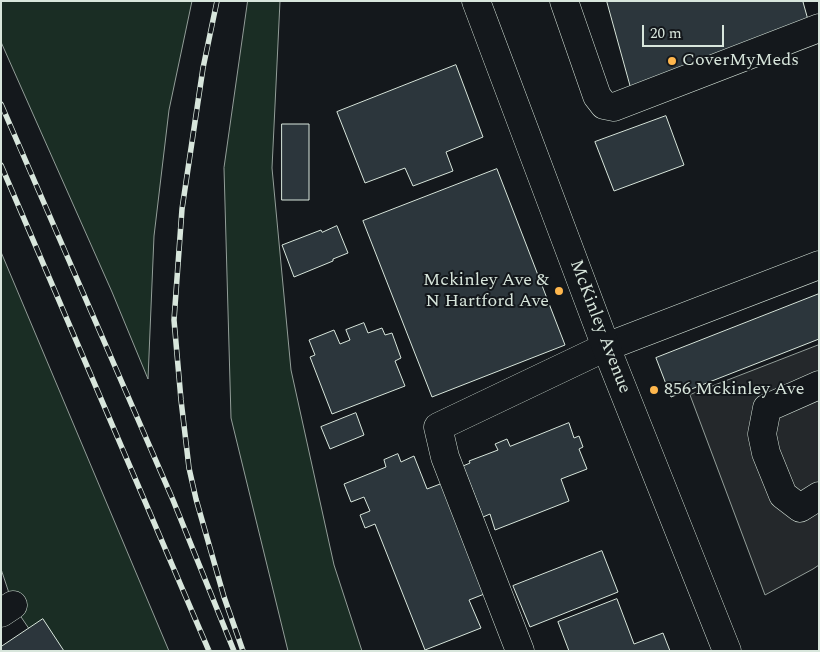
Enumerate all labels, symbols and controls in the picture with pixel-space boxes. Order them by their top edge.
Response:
scale bar [645,15,728,47]
text: 20 m [650,22,682,45]
place label: CoverMyMeds [682,50,799,72]
marker: CoverMyMeds [666,55,678,67]
street label: McKinley Avenue [564,257,634,397]
place label: Mckinley Ave & N Hartford Ave [423,270,549,312]
marker: Mckinley Ave & N Hartford Ave [553,285,565,297]
place label: 856 Mckinley Ave [664,379,804,401]
marker: 856 Mckinley Ave [648,384,660,396]

